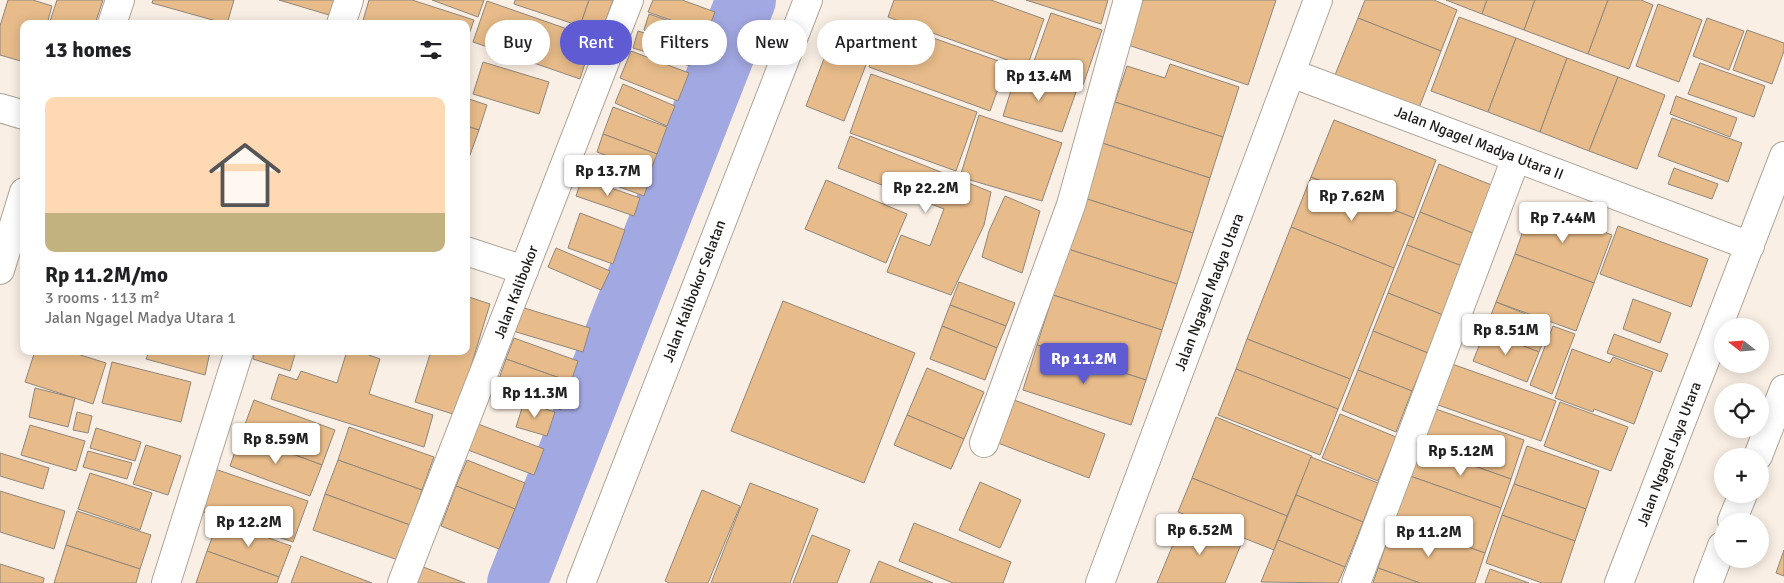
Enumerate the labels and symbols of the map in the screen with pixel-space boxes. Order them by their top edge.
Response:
pin: Rp 13.4M [987,59,1091,102]
street label: Jalan Ngagel Madya Utara II [1392,102,1566,184]
pin: Rp 13.7M [556,154,660,197]
pin: Rp 22.2M [874,172,978,214]
pin: Rp 7.62M [1300,180,1404,222]
pin: Rp 7.44M [1511,202,1615,244]
street label: Jalan Ngagel Madya Utara [1171,211,1247,373]
street label: Jalan Kalibokor Selatan [659,217,729,365]
street label: Jalan Kalibokor [490,242,542,341]
pin: Rp 8.51M [1454,314,1558,356]
north arrow [1714,318,1769,372]
pin: Rp 11.2M [1032,342,1136,385]
pin: Rp 11.3M [483,376,587,419]
street label: Jalan Ngagel Jaya Utara [1633,379,1705,529]
pin: Rp 8.59M [224,422,328,465]
pin: Rp 5.12M [1409,434,1513,477]
pin: Rp 12.2M [197,506,301,548]
pin: Rp 6.52M [1148,514,1252,556]
pin: Rp 11.2M [1377,516,1481,558]

